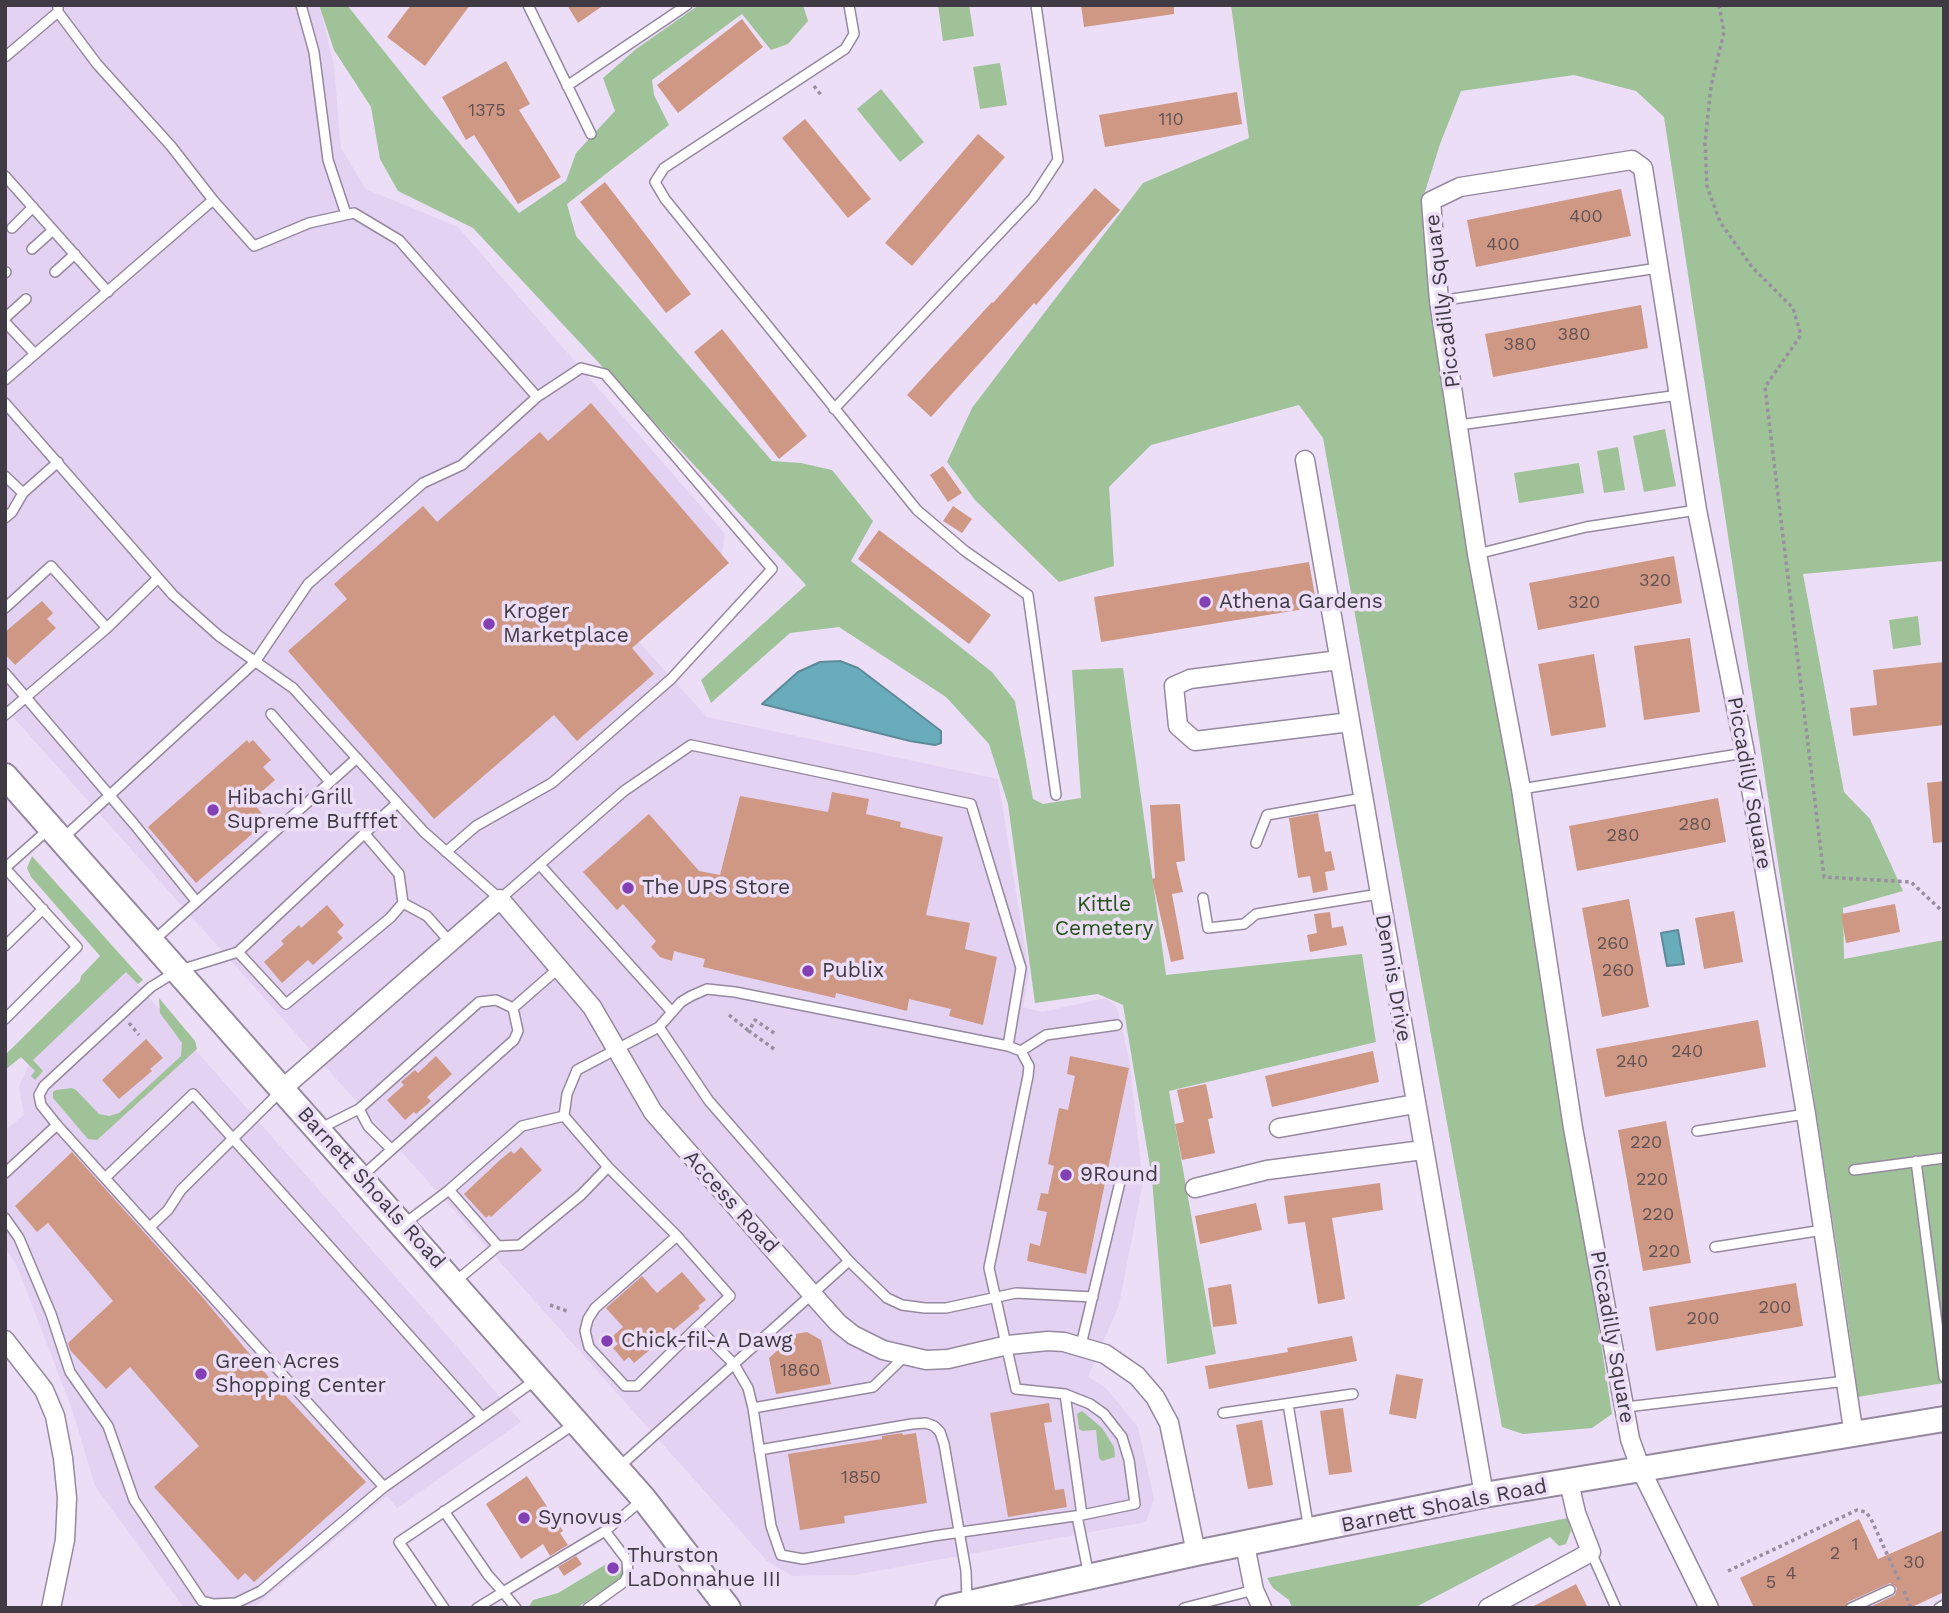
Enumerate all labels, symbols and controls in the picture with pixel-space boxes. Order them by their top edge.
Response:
house number: 1375 [468,100,506,122]
house number: 110 [1158,109,1184,131]
house number: 400 [1569,206,1603,228]
street label: Piccadilly Square [1420,213,1466,389]
house number: 400 [1486,234,1520,256]
house number: 380 [1558,324,1590,346]
house number: 380 [1504,334,1536,356]
house number: 320 [1639,570,1671,592]
place label: Athena Gardens [1219,589,1383,615]
house number: 320 [1568,592,1600,614]
marker: Athena Gardens [1197,594,1213,610]
place label: Kroger Marketplace [503,599,629,649]
marker: Kroger Marketplace [481,616,497,632]
street label: Piccadilly Square [1721,695,1777,871]
place label: Hibachi Grill Supreme Bufffet [227,785,398,835]
marker: Hibachi Grill Supreme Bufffet [205,802,221,818]
house number: 280 [1679,814,1711,836]
house number: 280 [1607,825,1639,847]
place label: The UPS Store [642,875,790,901]
marker: The UPS Store [620,880,636,896]
park label: Kittle Cemetery [1055,892,1153,942]
street label: Dennis Drive [1369,912,1417,1044]
house number: 260 [1597,933,1629,955]
place label: Publix [822,958,884,984]
house number: 260 [1602,960,1634,982]
marker: Publix [800,963,816,979]
house number: 240 [1671,1041,1703,1063]
house number: 240 [1616,1051,1648,1073]
street label: Barnett Shoals Road [292,1102,450,1274]
house number: 220 [1630,1132,1662,1154]
street label: Access Road [678,1145,784,1259]
place label: 9Round [1080,1162,1158,1188]
marker: 9Round [1058,1167,1074,1183]
house number: 220 [1636,1169,1668,1191]
house number: 220 [1642,1204,1674,1226]
house number: 220 [1648,1241,1680,1263]
street label: Piccadilly Square [1584,1249,1640,1425]
house number: 200 [1759,1297,1791,1319]
house number: 200 [1687,1308,1719,1330]
place label: Chick-fil-A Dawg [621,1328,792,1354]
marker: Chick-fil-A Dawg [599,1333,615,1349]
place label: Green Acres Shopping Center [215,1349,386,1399]
house number: 1860 [780,1360,820,1382]
marker: Green Acres Shopping Center [193,1366,209,1382]
house number: 1850 [841,1467,881,1489]
street label: Barnett Shoals Road [1339,1474,1549,1538]
place label: Synovus [538,1505,622,1531]
marker: Synovus [516,1510,532,1526]
house number: 1 [1851,1534,1859,1556]
place label: Thurston LaDonnahue III [627,1543,781,1593]
house number: 2 [1830,1543,1840,1565]
house number: 30 [1903,1552,1925,1574]
marker: Thurston LaDonnahue III [605,1560,621,1576]
house number: 4 [1786,1563,1796,1585]
house number: 5 [1766,1572,1776,1594]

